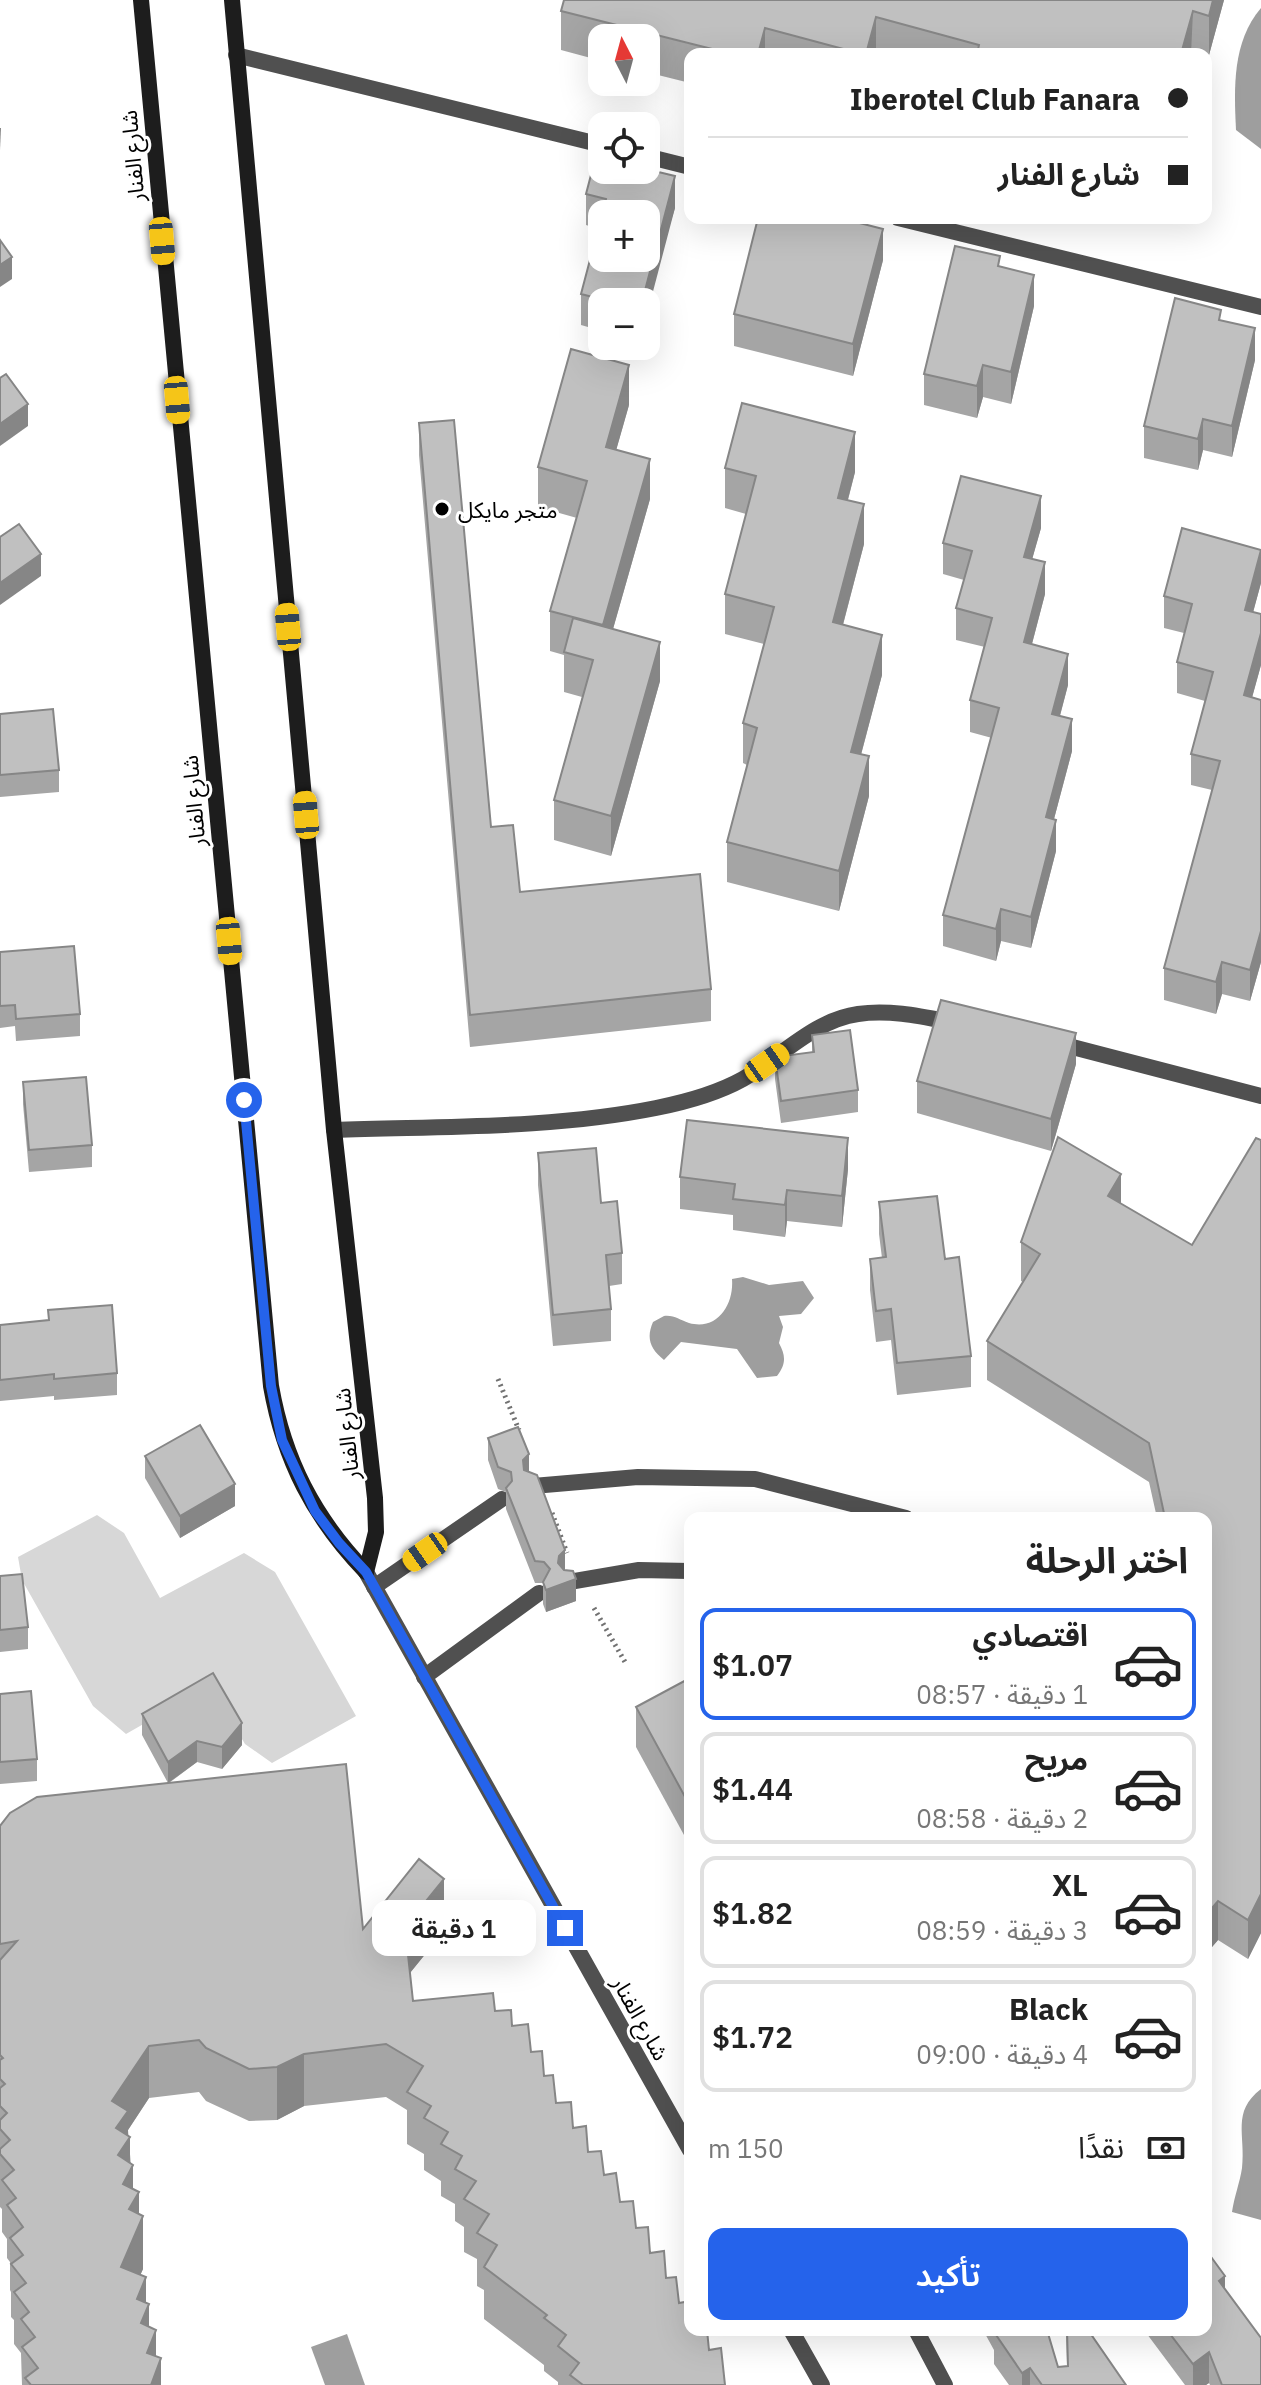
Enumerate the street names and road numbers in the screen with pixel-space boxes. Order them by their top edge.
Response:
street label: شارع الفنار [114,109,154,204]
street label: شارع الفنار [175,754,215,849]
street label: شارع الفنار [327,1386,368,1482]
street label: شارع الفنار [603,1970,676,2067]

